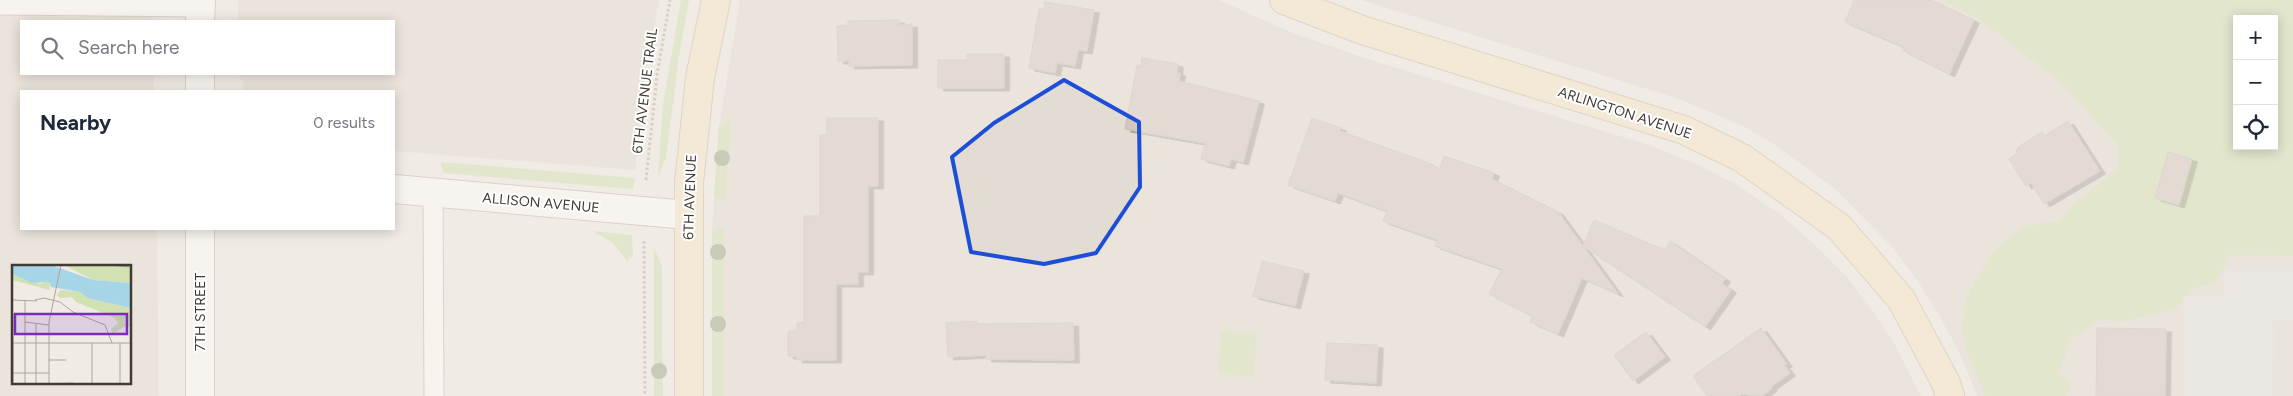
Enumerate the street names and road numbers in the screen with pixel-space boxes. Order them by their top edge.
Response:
street label: 6TH AVENUE TRAIL [629,27,661,155]
street label: ARLINGTON AVENUE [1556,83,1694,143]
street label: 6TH AVENUE [680,154,700,240]
street label: ALLISON AVENUE [482,189,600,217]
street label: 7TH STREET [192,272,209,351]

